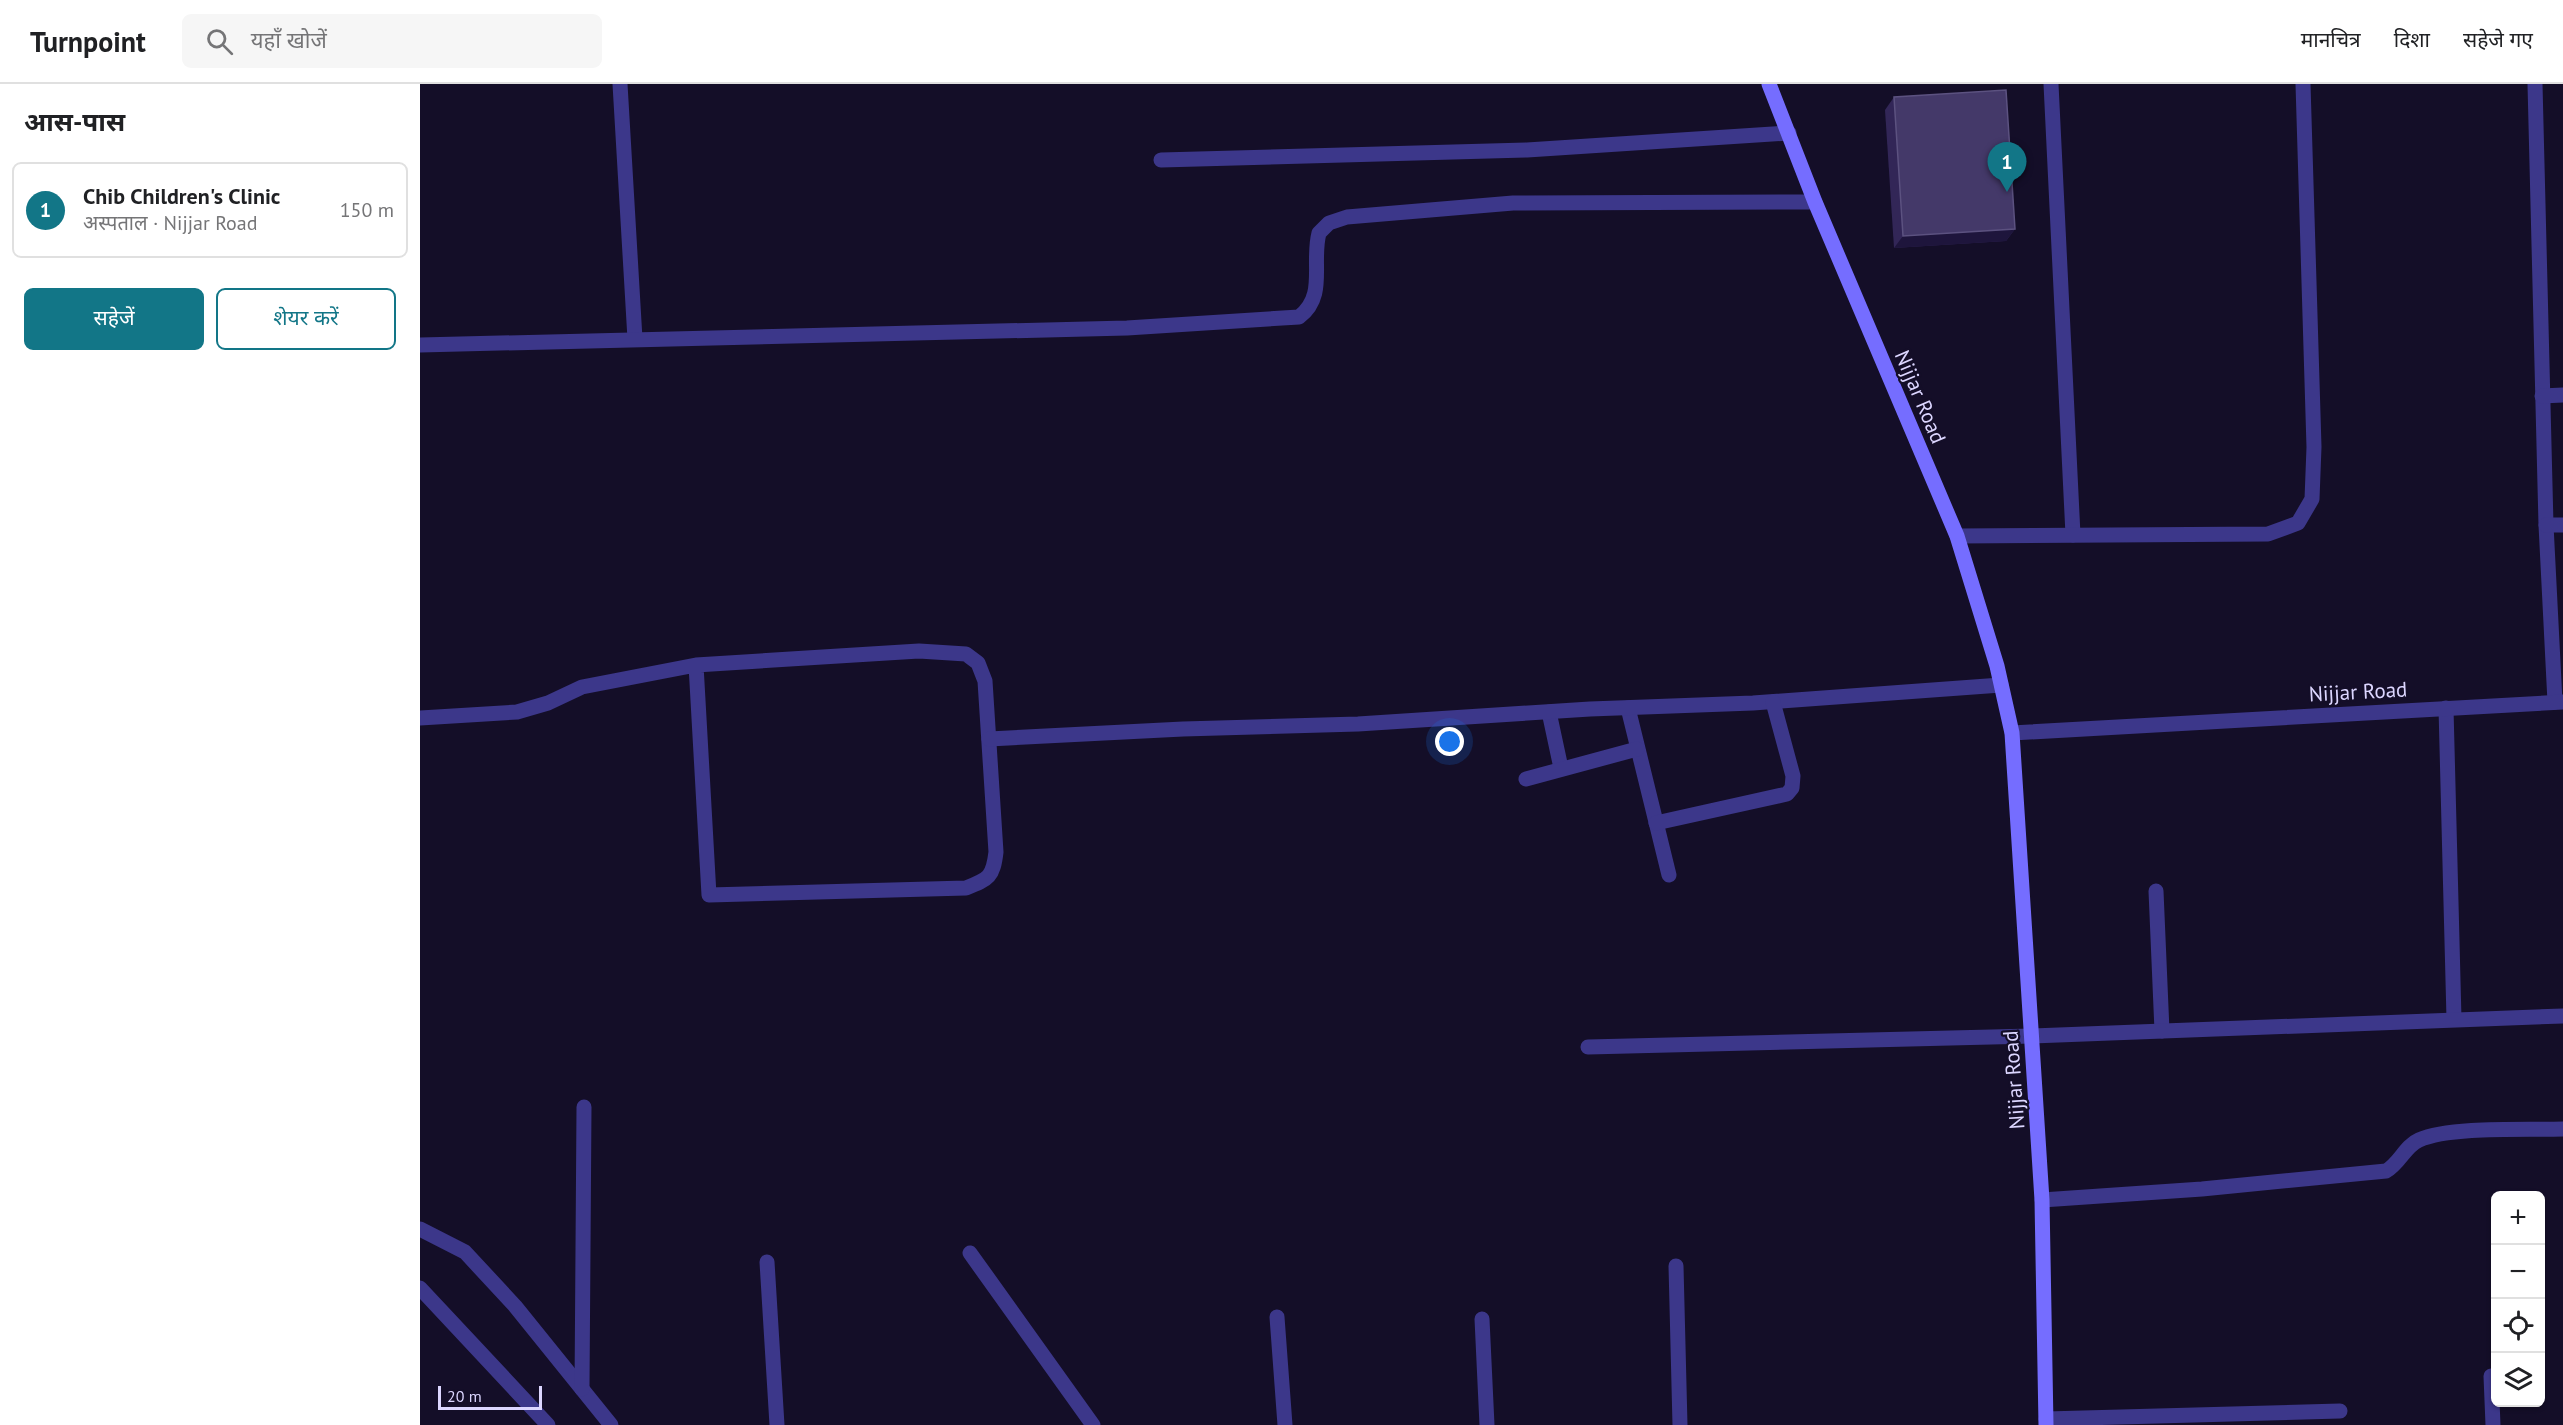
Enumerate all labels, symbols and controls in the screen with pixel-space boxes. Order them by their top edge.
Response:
search box [182,14,602,68]
text: Turnpoint [30,23,146,60]
icon: search [203,25,236,58]
text: यहाँ खोजें [251,26,327,54]
text: मानचित्र [2301,26,2361,53]
text: दिशा [2394,26,2430,53]
text: सहेजे गए [2463,26,2533,53]
text: आस-पास [24,105,125,138]
pin: 1 [1988,142,2026,192]
text: Chib Children's Clinic [83,182,280,210]
text: 1 [40,197,51,223]
text: 150 m [340,197,394,223]
text: अस्पताल · Nijjar Road [83,210,257,236]
button: सहेजें [24,288,204,350]
button: शेयर करें [216,288,396,350]
street label: Nijjar Road [1889,346,1952,447]
street label: Nijjar Road [2308,675,2408,708]
your location [1435,727,1464,756]
street label: Nijjar Road [1997,1030,2030,1130]
map controls [2491,1191,2545,1407]
button: + [2491,1191,2545,1245]
button: − [2491,1245,2545,1299]
button: locate [2491,1299,2545,1353]
button: layers [2491,1353,2545,1407]
scale bar [438,1383,542,1410]
text: 20 m [447,1386,482,1406]

